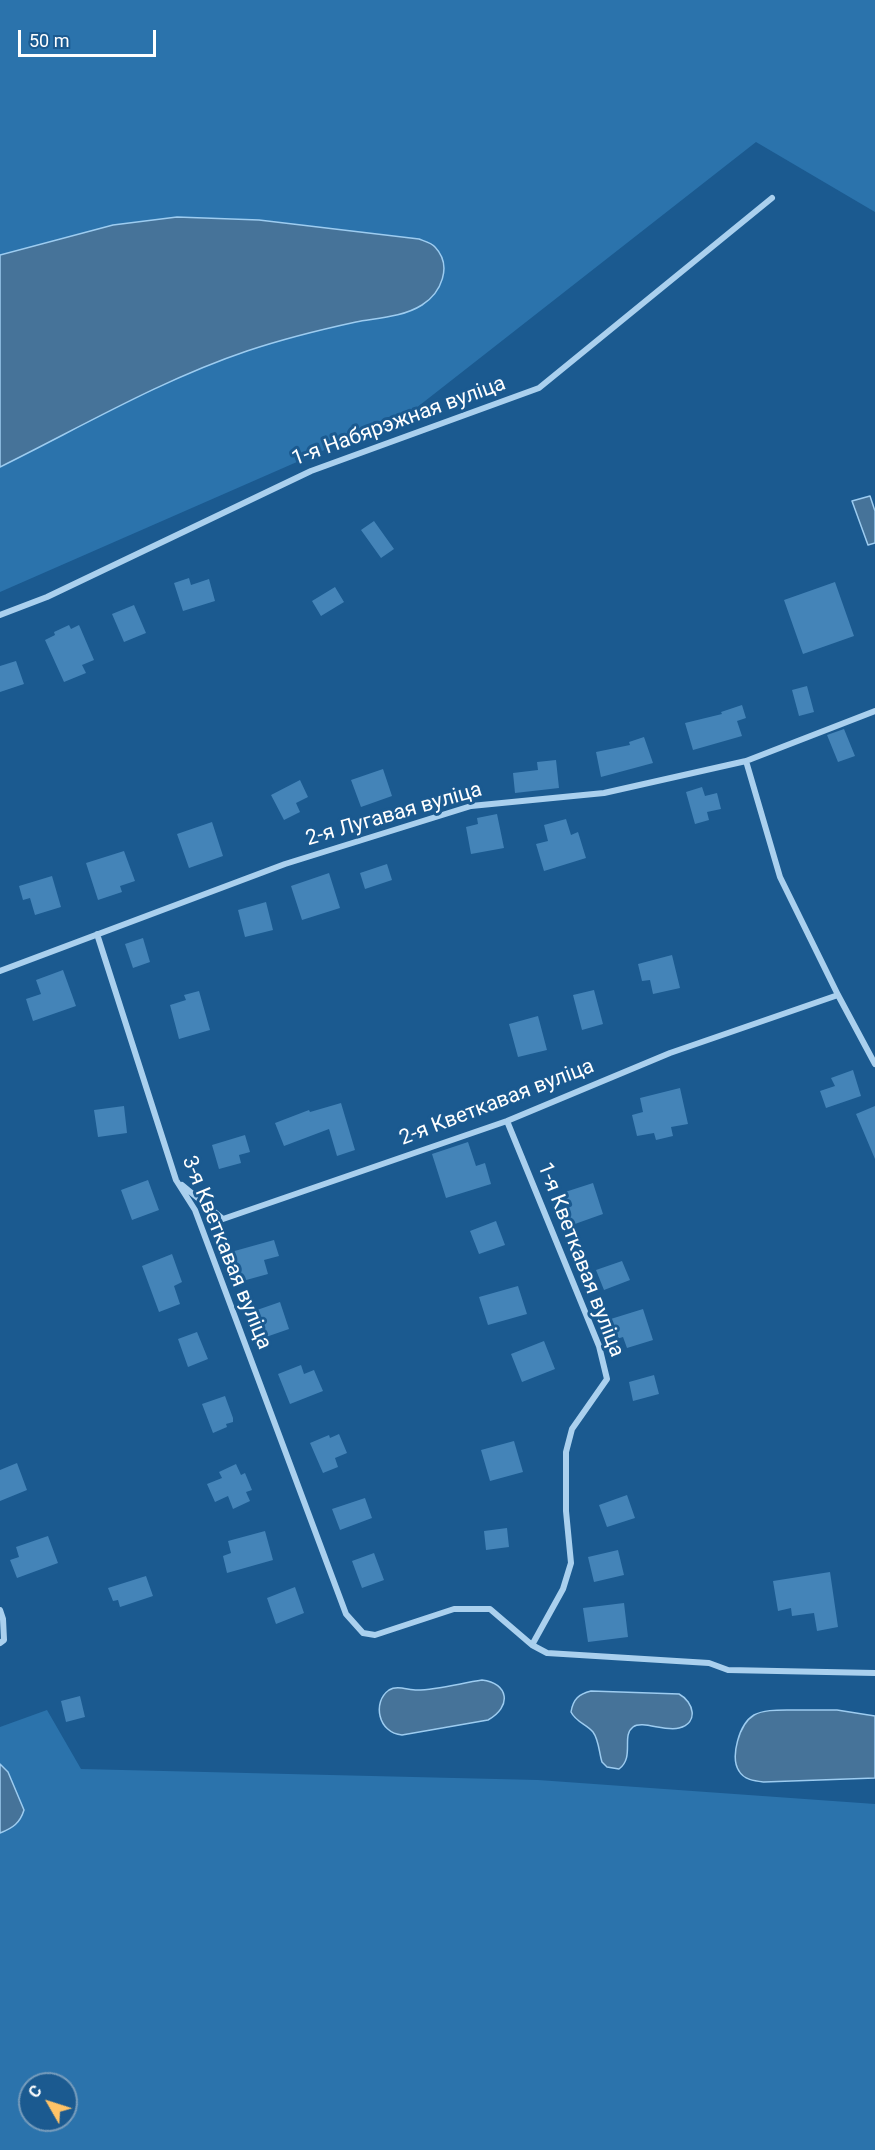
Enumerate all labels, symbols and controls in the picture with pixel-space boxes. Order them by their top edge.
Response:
scale bar [21,18,159,56]
text: 50 m [29,30,69,51]
street label: 1-я Набярэжная вуліца [289,372,509,472]
street label: 2-я Лугавая вуліца [303,778,485,852]
street label: 2-я Кветкавая вуліца [396,1054,598,1152]
street label: 3-я Кветкавая вуліца [176,1153,276,1353]
street label: 1-я Кветкавая вуліца [531,1159,629,1361]
north arrow [18,2072,78,2132]
text: С [25,2082,46,2102]

